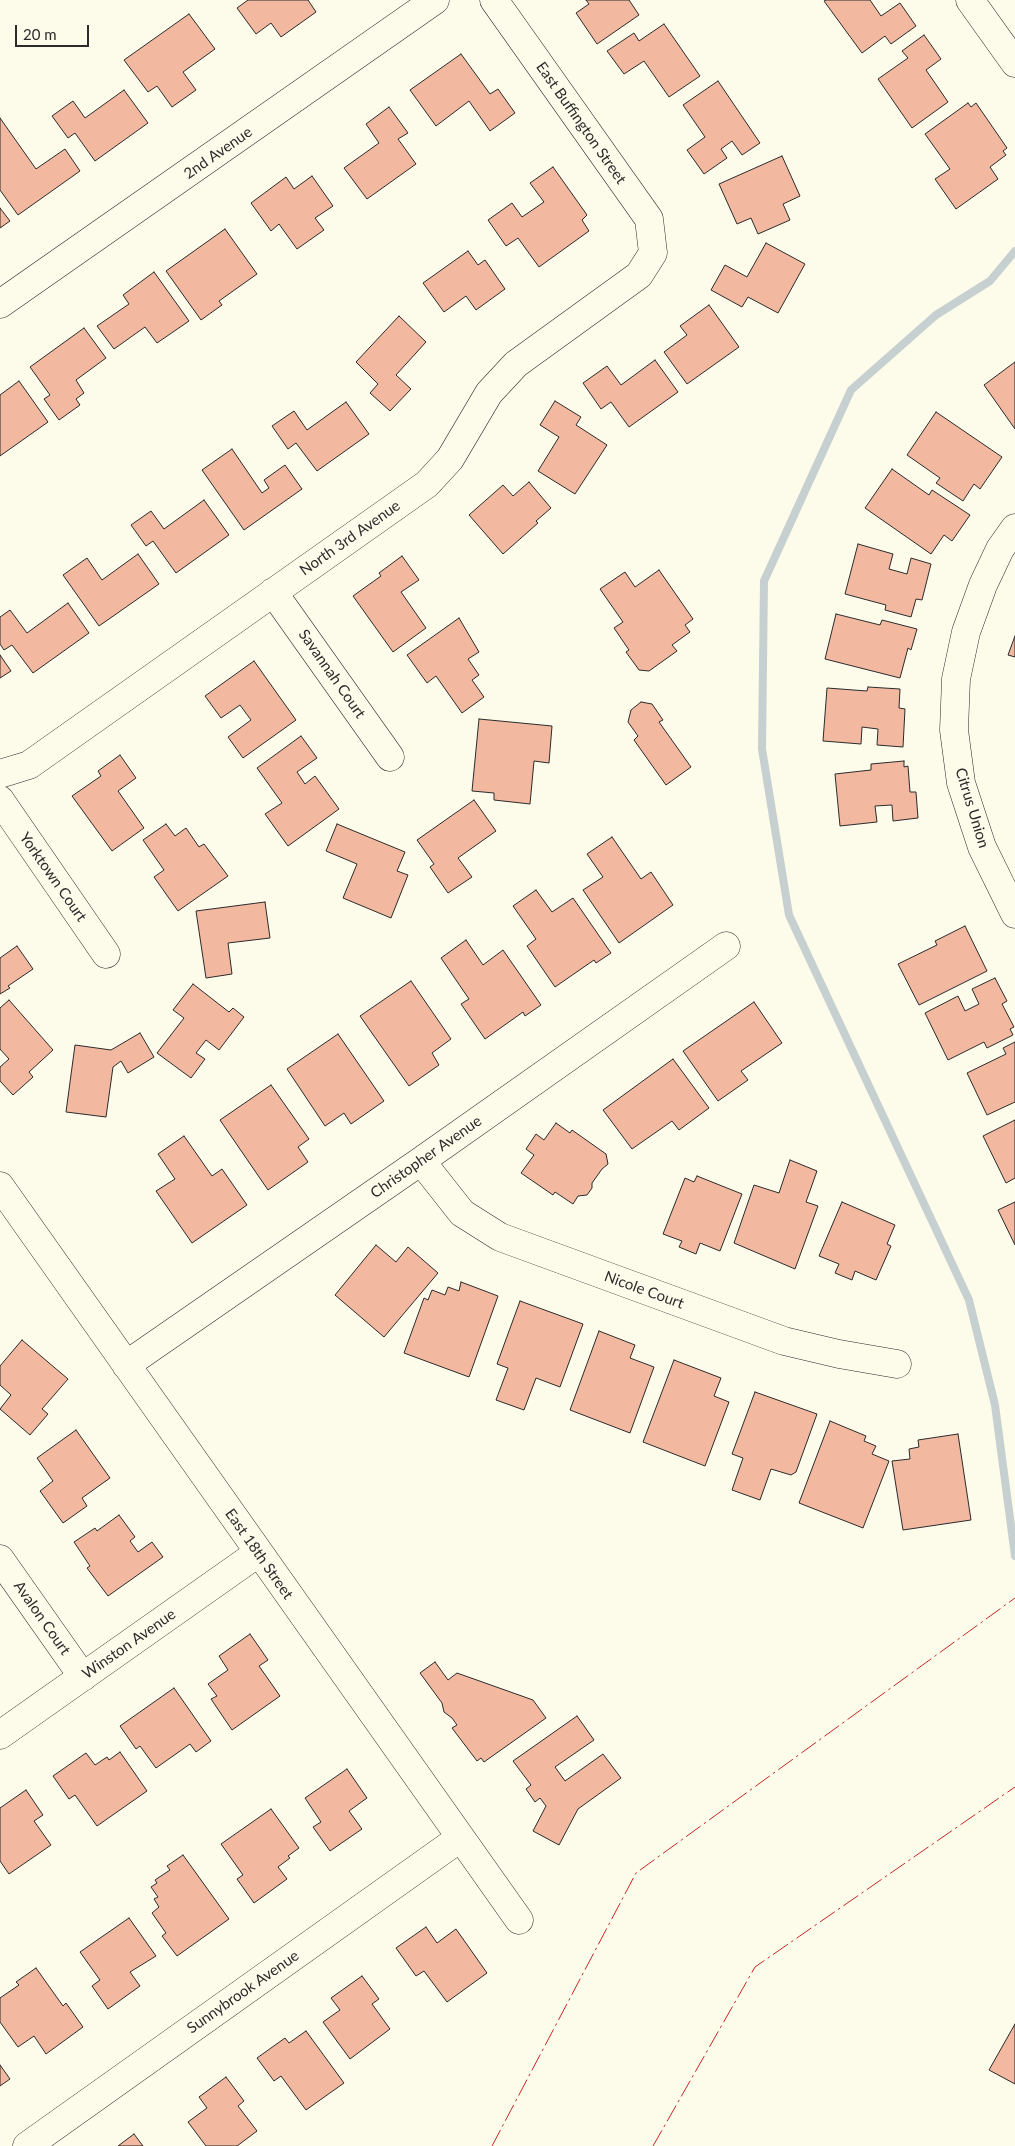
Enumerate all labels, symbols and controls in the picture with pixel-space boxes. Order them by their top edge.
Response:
scale bar [18,15,91,47]
text: 20 m [23,25,57,43]
street label: East Buffington Street [532,59,630,187]
street label: 2nd Avenue [180,123,256,183]
street label: North 3rd Avenue [296,497,404,579]
street label: Savannah Court [295,626,369,722]
street label: Citrus Union [951,766,993,850]
street label: Yorktown Court [16,829,90,925]
street label: Christopher Avenue [367,1112,485,1202]
street label: Nicole Court [602,1267,686,1313]
street label: East 18th Street [221,1505,297,1603]
street label: Avalon Court [10,1577,74,1659]
street label: Winston Avenue [79,1605,179,1683]
street label: Sunnybrook Avenue [184,1947,302,2037]

